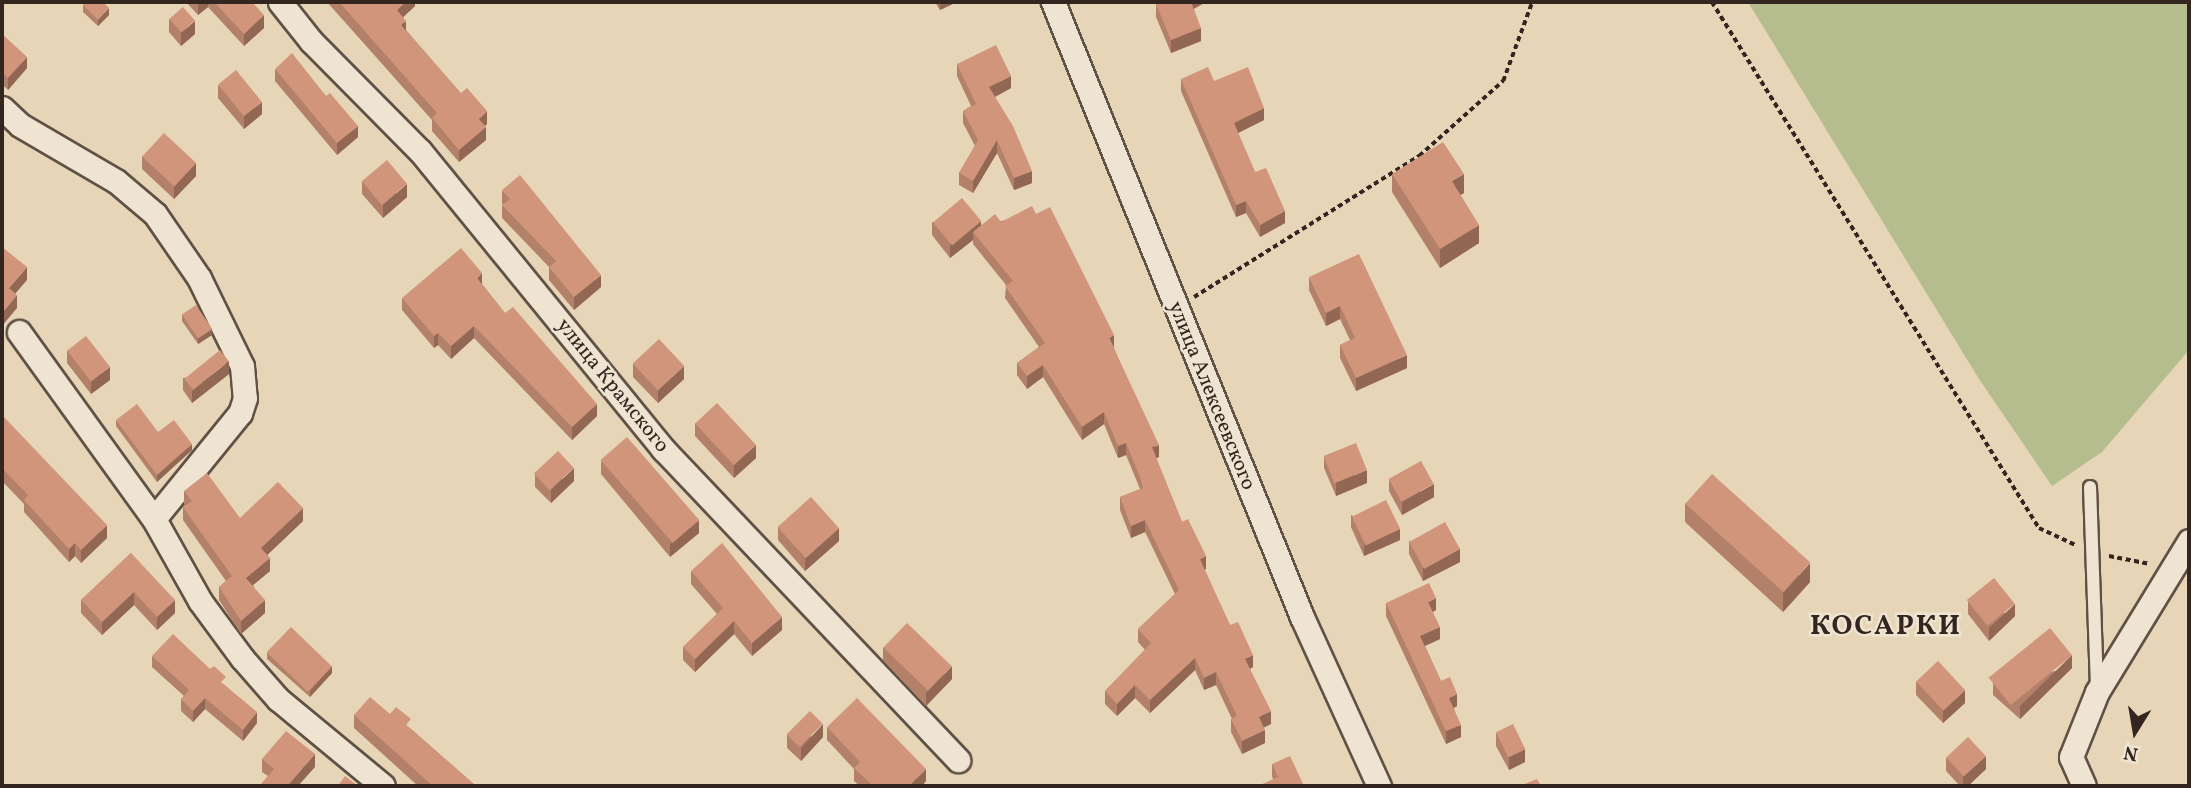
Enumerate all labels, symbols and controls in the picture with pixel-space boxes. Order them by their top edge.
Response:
street label: улица Алексеевского [1162,298,1260,494]
street label: улица Крамского [550,314,674,458]
district label: КОСАРКИ [1811,610,1961,644]
north arrow [2100,697,2170,767]
text: N [2122,739,2140,767]

